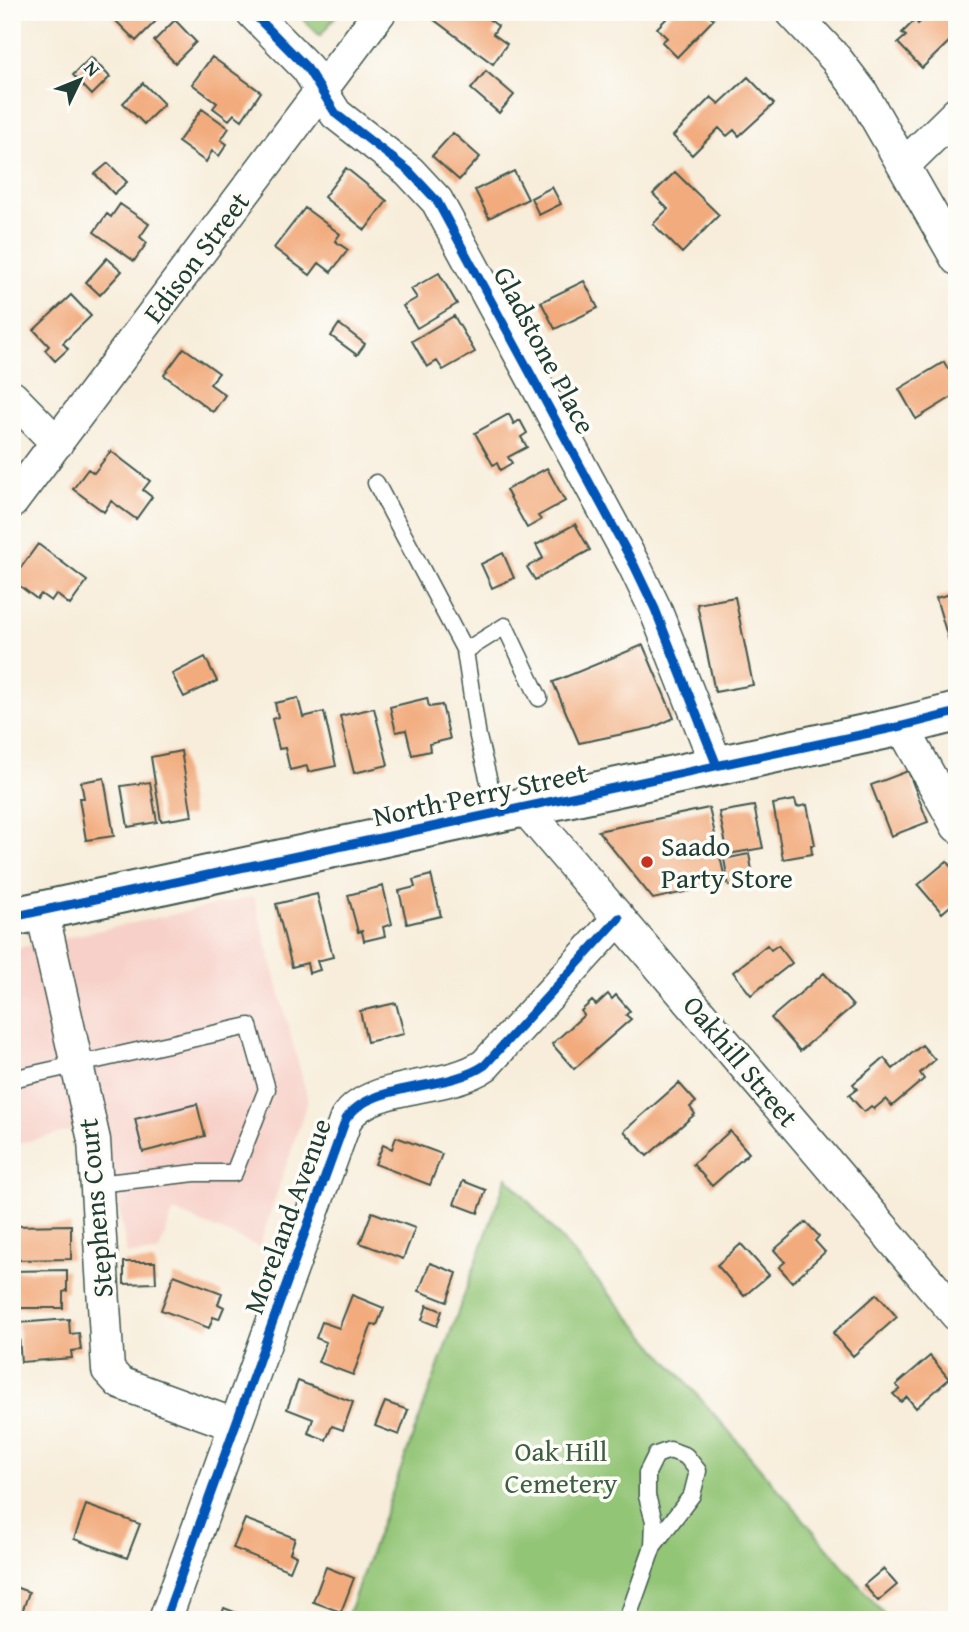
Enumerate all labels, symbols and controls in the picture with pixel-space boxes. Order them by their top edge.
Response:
north arrow [46,46,116,116]
text: N [78,54,107,83]
street label: Edison Street [133,182,259,331]
street label: Gladstone Place [484,259,607,441]
street label: North Perry Street [369,751,591,836]
place label: Saado Party Store [661,825,793,898]
marker: Saado Party Store [639,854,655,870]
street label: Oakhill Street [674,986,809,1136]
street label: Moreland Avenue [232,1112,341,1319]
street label: Stephens Court [66,1117,123,1299]
park label: Oak Hill Cemetery [505,1430,617,1503]

